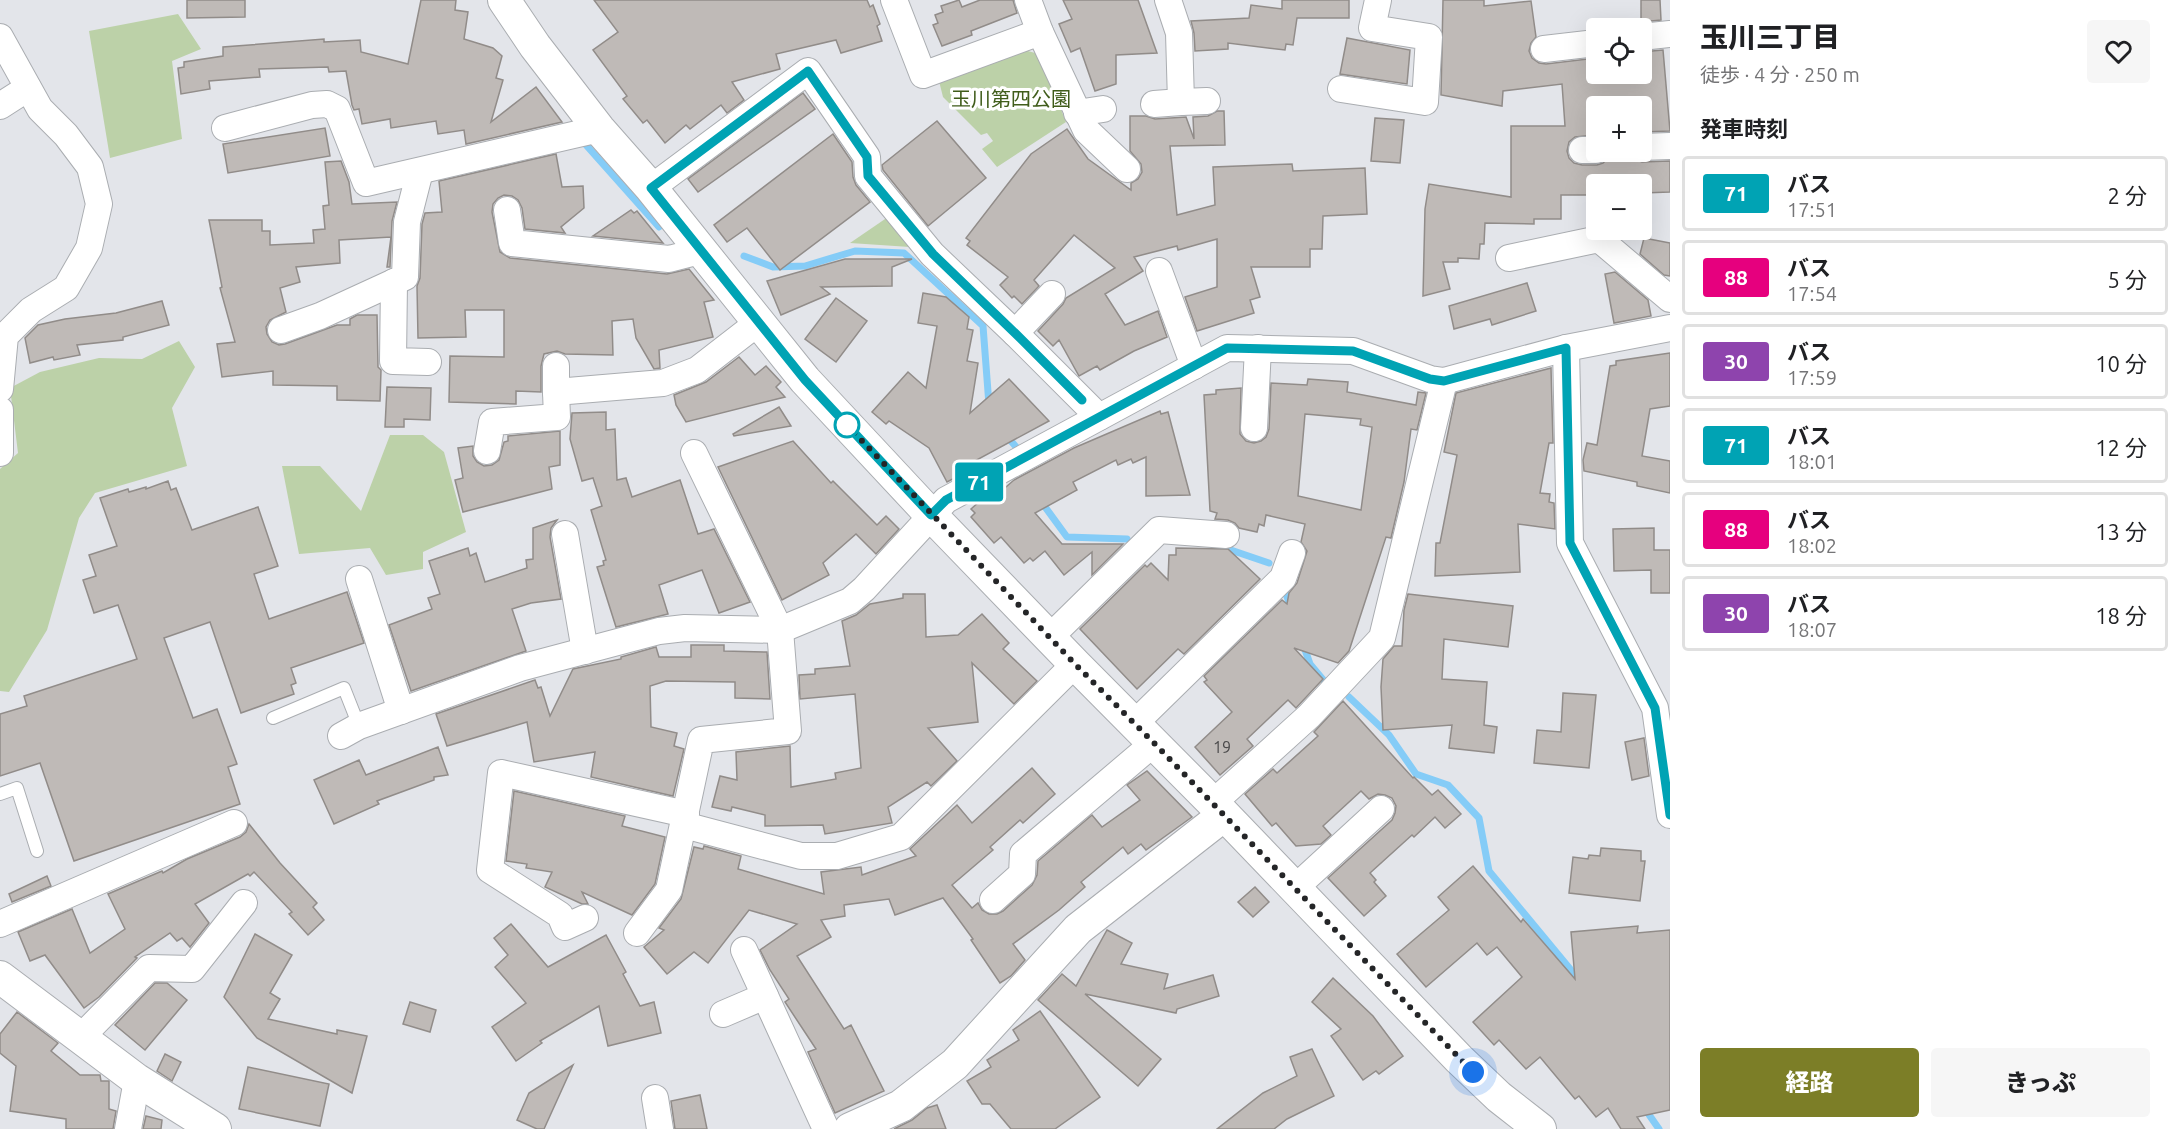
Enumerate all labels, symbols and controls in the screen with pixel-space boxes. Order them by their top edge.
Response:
map controls [1586,18,1652,240]
button: locate [1586,18,1652,84]
button: heart [2087,20,2150,83]
text: 玉川三丁目 [1700,21,1840,52]
text: 徒歩 · 4 分 · 250 m [1700,63,1860,86]
park label: 玉川第四公園 [951,87,1071,110]
button: + [1586,96,1652,162]
text: 発車時刻 [1700,116,1788,141]
text: バス [1787,171,1831,196]
button: − [1586,174,1652,240]
text: 71 [1724,181,1748,205]
text: 2 分 [2108,183,2147,208]
text: 17:51 [1787,198,1837,221]
text: バス [1787,255,1831,280]
text: 88 [1724,265,1748,289]
text: 5 分 [2108,267,2147,292]
text: 17:54 [1787,282,1837,305]
text: バス [1787,339,1831,364]
text: 30 [1724,349,1748,373]
text: 10 分 [2095,351,2147,376]
text: 17:59 [1787,366,1837,389]
unlabelled marker [834,412,860,438]
text: バス [1787,423,1831,448]
text: 71 [1724,433,1748,457]
text: 12 分 [2095,435,2147,460]
text: 18:01 [1787,450,1837,473]
line badge: 71 [952,462,1006,502]
text: 71 [967,470,991,494]
text: バス [1787,507,1831,532]
text: 88 [1724,517,1748,541]
text: 13 分 [2095,519,2147,544]
text: 18:02 [1787,534,1837,557]
text: バス [1787,591,1831,616]
text: 30 [1724,601,1748,625]
text: 18 分 [2095,603,2147,628]
text: 18:07 [1787,618,1837,641]
house number: 19 [1213,738,1231,756]
button: 経路 [1700,1048,1919,1117]
button: きっぷ [1931,1048,2150,1117]
your location [1458,1057,1488,1087]

